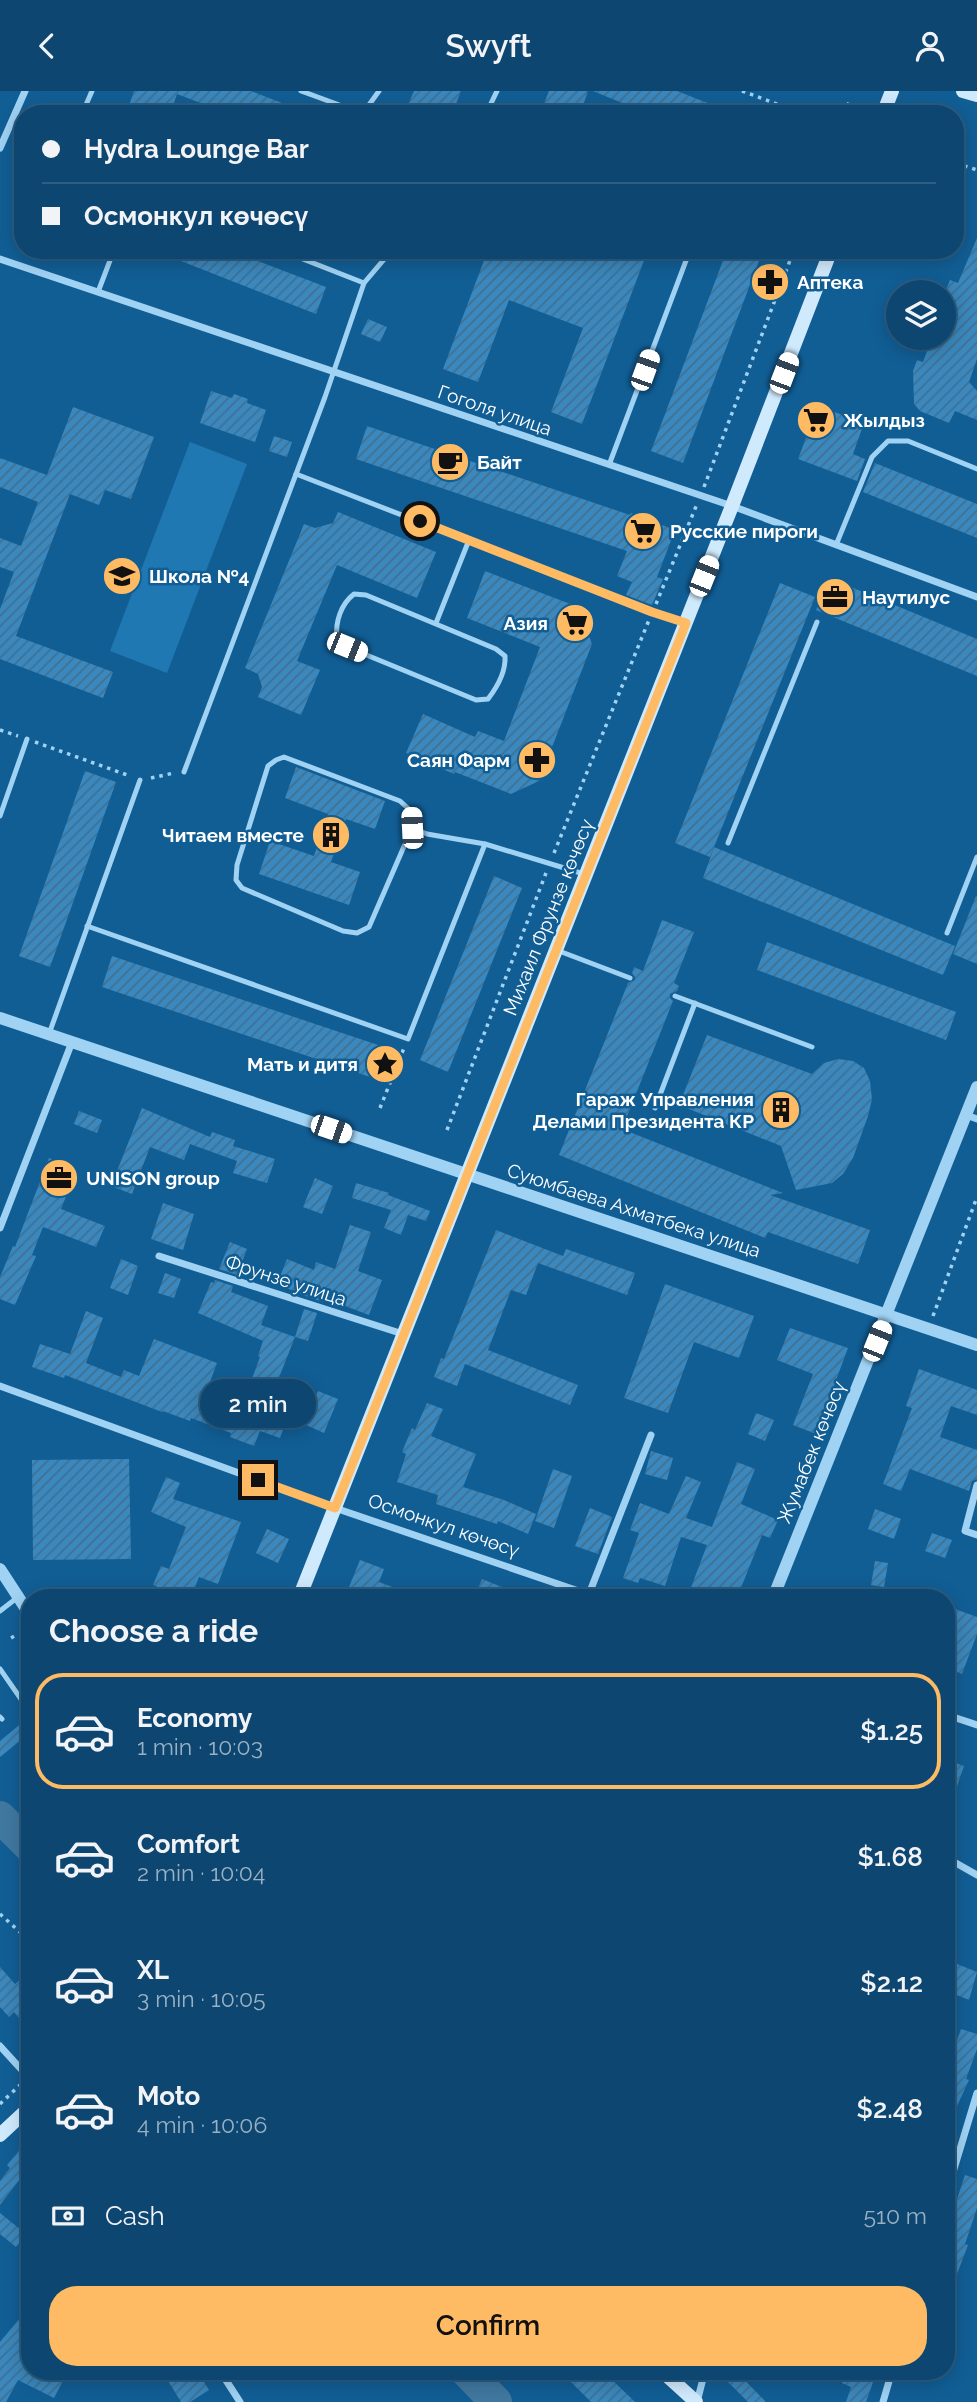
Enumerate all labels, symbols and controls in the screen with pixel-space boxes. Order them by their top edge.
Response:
icon: back [28,27,66,65]
text: Swyft [445,27,532,64]
icon: person [911,27,949,65]
text: Hydra Lounge Bar [84,134,309,164]
text: Осмонкул көчөсү [84,201,308,231]
pharmacy icon: Аптека [749,261,791,303]
place label: Аптека [797,271,864,293]
map controls [886,280,956,350]
button: layers [886,280,956,350]
car [628,347,663,393]
car [767,350,802,396]
street label: Гоголя улица [435,380,555,440]
supermarket icon: Жылдыз [795,399,837,441]
place label: Жылдыз [843,409,925,431]
cafe icon: Байт [429,441,471,483]
place label: Байт [477,451,522,473]
route start [404,505,436,537]
supermarket icon: Русские пироги [622,510,664,552]
place label: Русские пироги [670,520,818,542]
car [687,553,722,599]
school or university icon: Школа №4 [101,555,143,597]
place label: Школа №4 [149,565,249,587]
office icon: Наутилус [814,576,856,618]
place label: Наутилус [862,586,950,608]
supermarket icon: Азия [554,602,596,644]
place label: Азия [504,612,548,634]
car [324,629,371,665]
pharmacy icon: Саян Фарм [516,739,558,781]
place label: Саян Фарм [407,749,510,771]
car [401,806,424,850]
building icon: Читаем вместе [310,814,352,856]
street label: Михаил Фрунзе көчөсү [498,816,598,1018]
place label: Читаем вместе [162,824,304,846]
place icon: Мать и дитя [364,1043,406,1085]
place label: Мать и дитя [247,1053,358,1075]
place label: Гараж Управления Делами Президента КР [532,1088,754,1132]
building icon: Гараж Управления Делами Президента КР [760,1089,802,1131]
car [308,1112,355,1146]
office icon: UNISON group [38,1157,80,1199]
street label: Суюмбаева Ахматбека улица [504,1159,764,1261]
place label: UNISON group [86,1167,220,1189]
street label: Фрунзе улица [223,1250,349,1310]
car [860,1318,895,1364]
street label: Жумабек көчөсү [772,1378,850,1526]
callout: 2 min [200,1379,316,1427]
text: 2 min [229,1390,287,1417]
route end [242,1464,274,1496]
street label: Осмонкул көчөсү [365,1489,523,1561]
text: Choose a ride [49,1612,258,1649]
icon: car [53,1700,116,1763]
text: Economy [137,1703,252,1733]
text: $1.25 [860,1716,923,1746]
text: 1 min · 10:03 [137,1733,263,1760]
icon: car [53,1826,116,1889]
text: Comfort [137,1829,240,1859]
text: $1.68 [857,1842,923,1872]
text: 2 min · 10:04 [137,1859,265,1886]
icon: car [53,1952,116,2015]
text: XL [137,1955,169,1985]
text: $2.12 [860,1968,923,1998]
text: 3 min · 10:05 [137,1985,266,2012]
icon: car [53,2078,116,2141]
text: Moto [137,2081,200,2111]
text: $2.48 [857,2094,923,2124]
text: 4 min · 10:06 [137,2111,267,2138]
icon: cash [49,2197,87,2235]
text: Cash [105,2201,165,2231]
text: 510 m [864,2202,927,2229]
button: Confirm [49,2286,927,2366]

